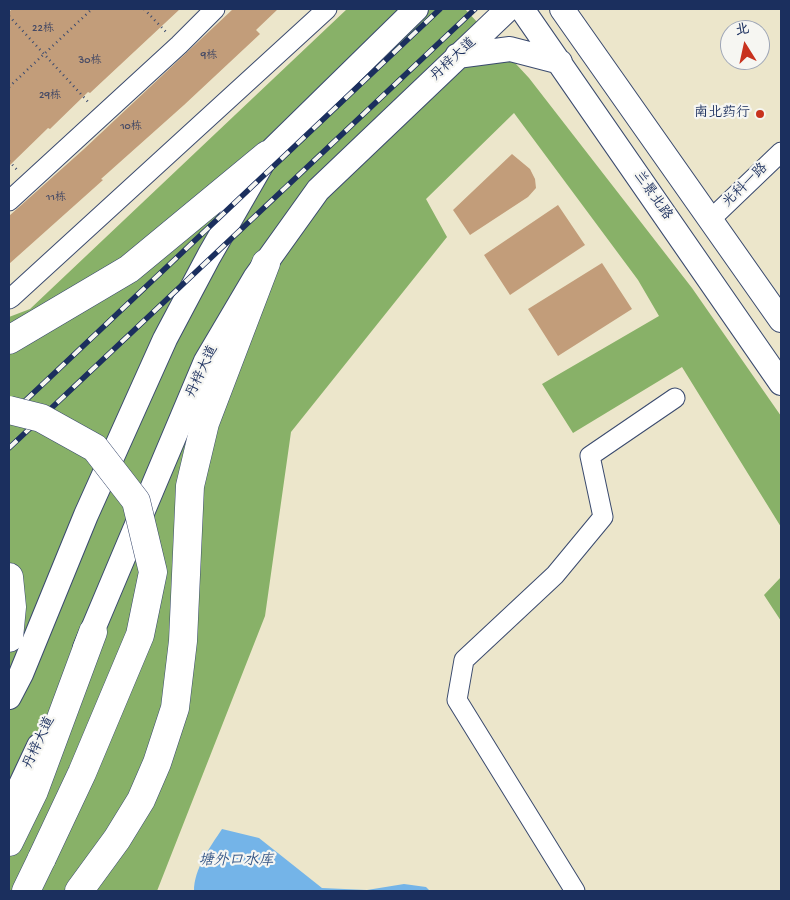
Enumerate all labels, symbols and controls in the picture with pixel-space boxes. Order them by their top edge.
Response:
north arrow [720,20,770,70]
text: 北 [734,21,751,40]
house number: 22栋 [32,22,54,36]
street label: 丹梓大道 [428,35,480,85]
house number: 9栋 [201,49,217,63]
house number: 30栋 [79,54,101,68]
house number: 29栋 [39,89,61,103]
place label: 南北药行 [694,106,750,122]
marker: 南北药行 [754,108,766,120]
house number: 10栋 [120,120,142,134]
street label: 光科一路 [720,161,772,211]
street label: 兰景北路 [629,168,675,224]
house number: 11栋 [46,191,66,205]
street label: 丹梓大道 [184,343,222,401]
street label: 丹梓大道 [21,714,59,772]
water label: 塘外口水库 [199,853,273,871]

